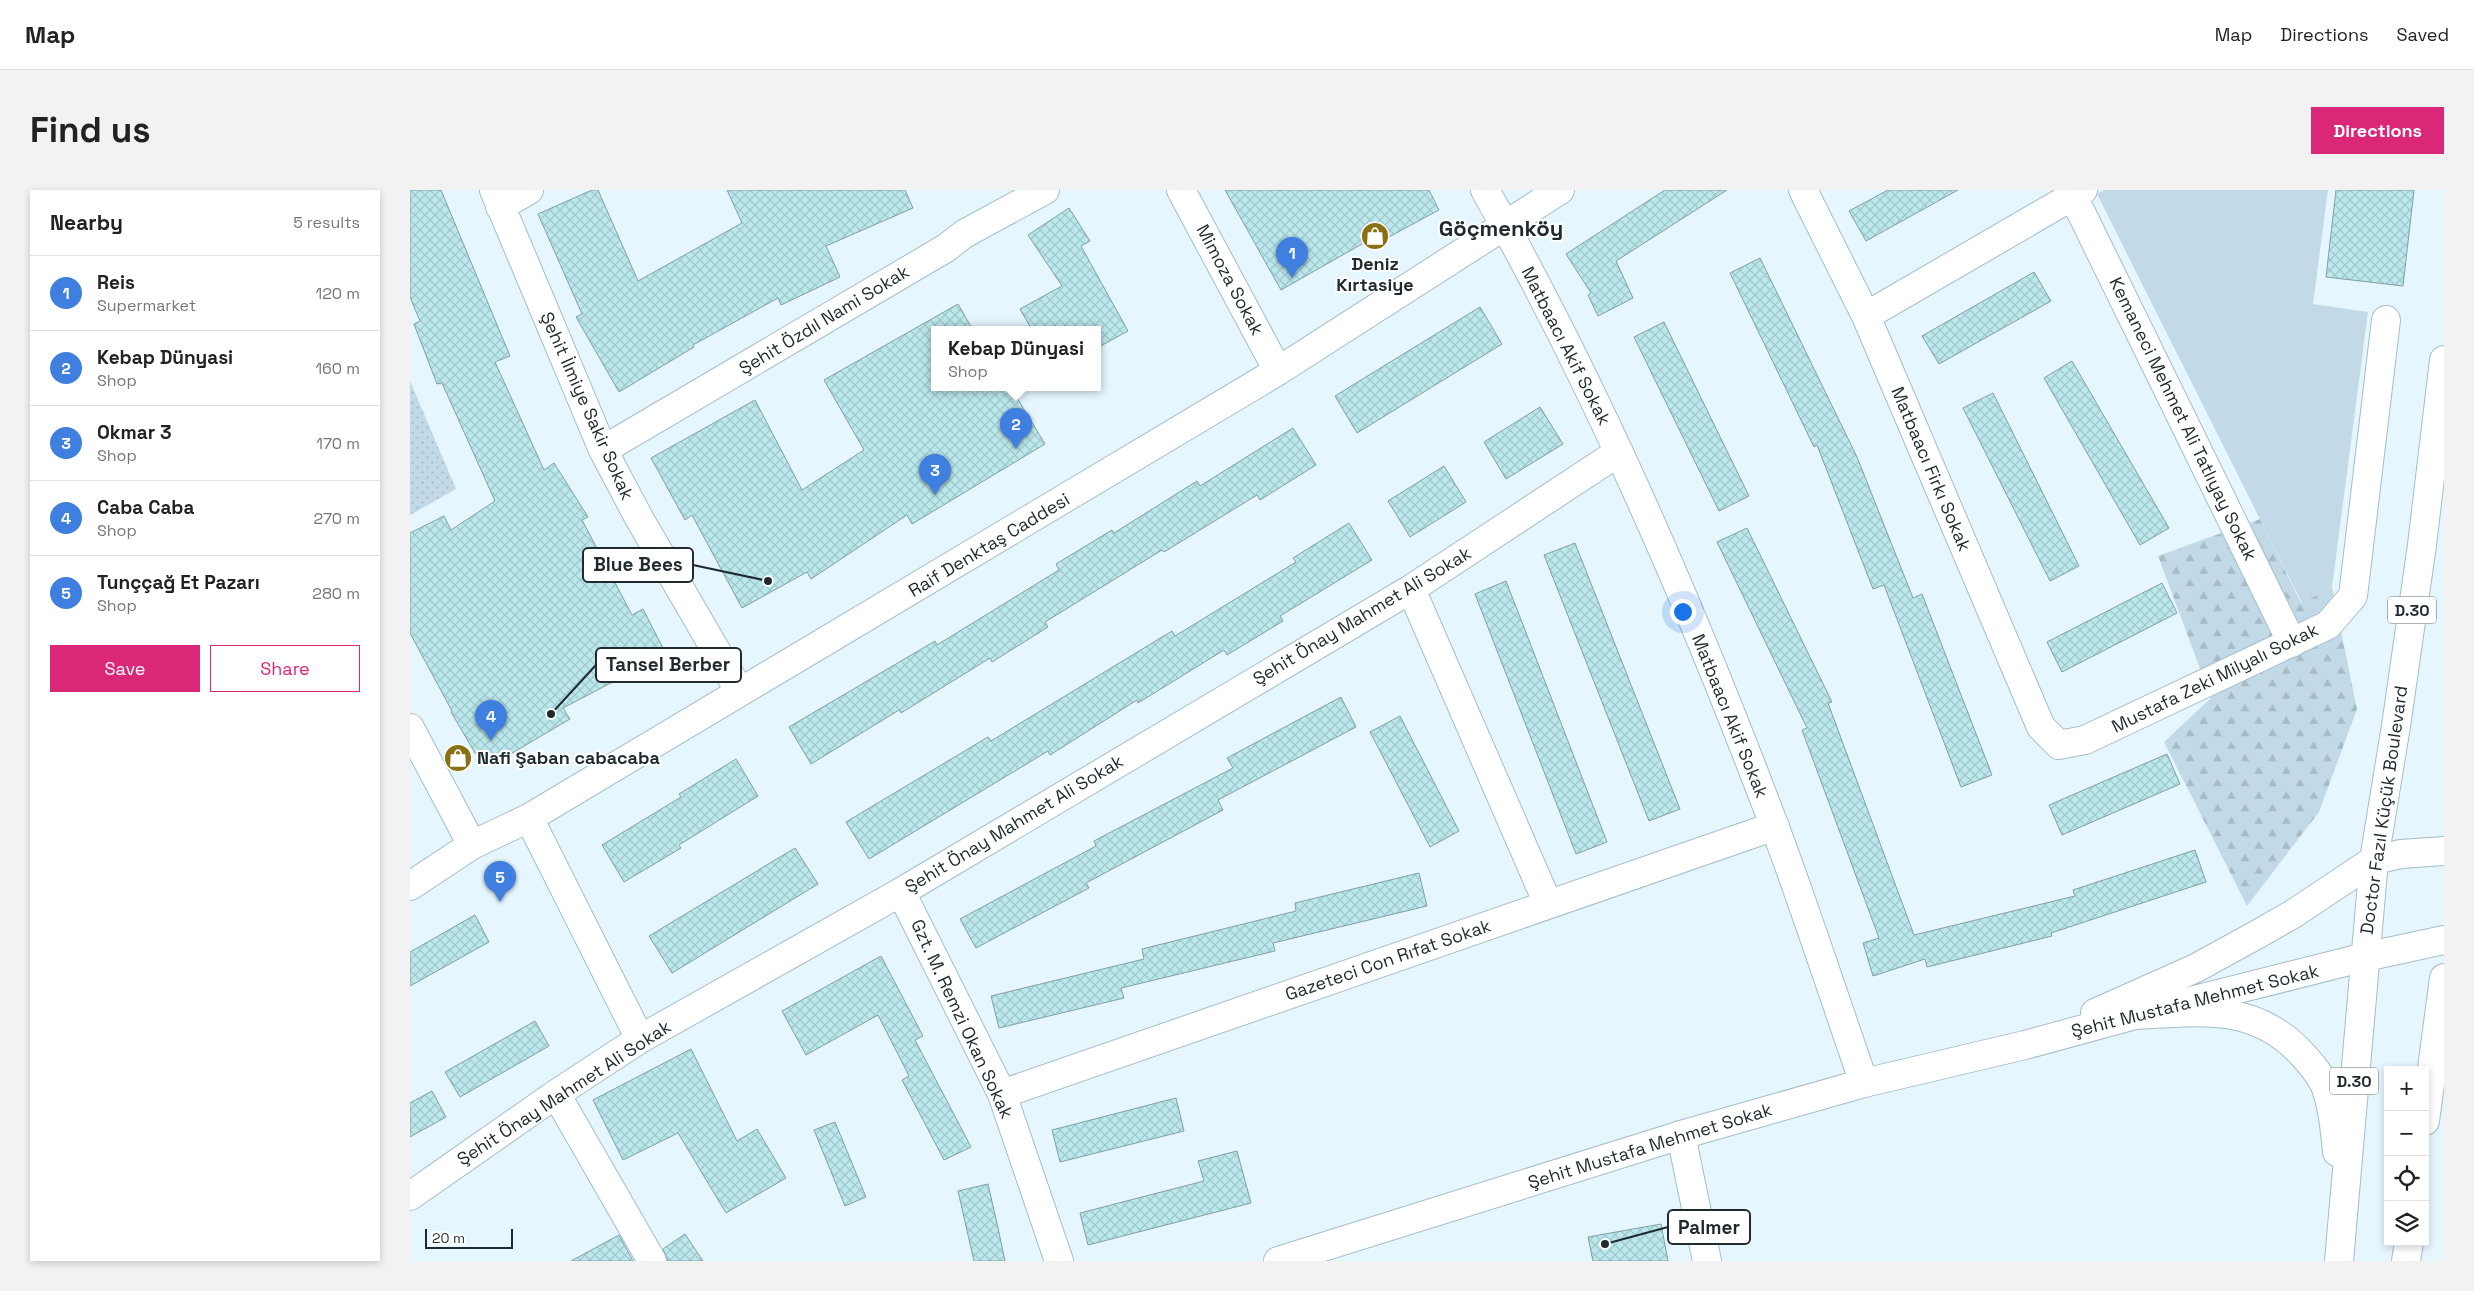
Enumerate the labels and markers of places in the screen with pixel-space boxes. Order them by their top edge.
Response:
shop icon: Deniz Kırtasiye [1360,221,1390,251]
pin: 1 [1276,237,1308,278]
place label: Deniz Kırtasiye [1336,252,1414,296]
pin: 2 [1000,408,1032,449]
pin: 3 [919,454,951,495]
callout: Blue Bees [583,548,693,582]
callout: Tansel Berber [596,648,741,682]
pin: 4 [475,700,507,741]
shop icon: Nafi Şaban cabacaba [443,743,473,773]
place label: Nafi Şaban cabacaba [477,746,660,769]
pin: 5 [484,861,516,902]
callout: Palmer [1668,1210,1750,1244]

